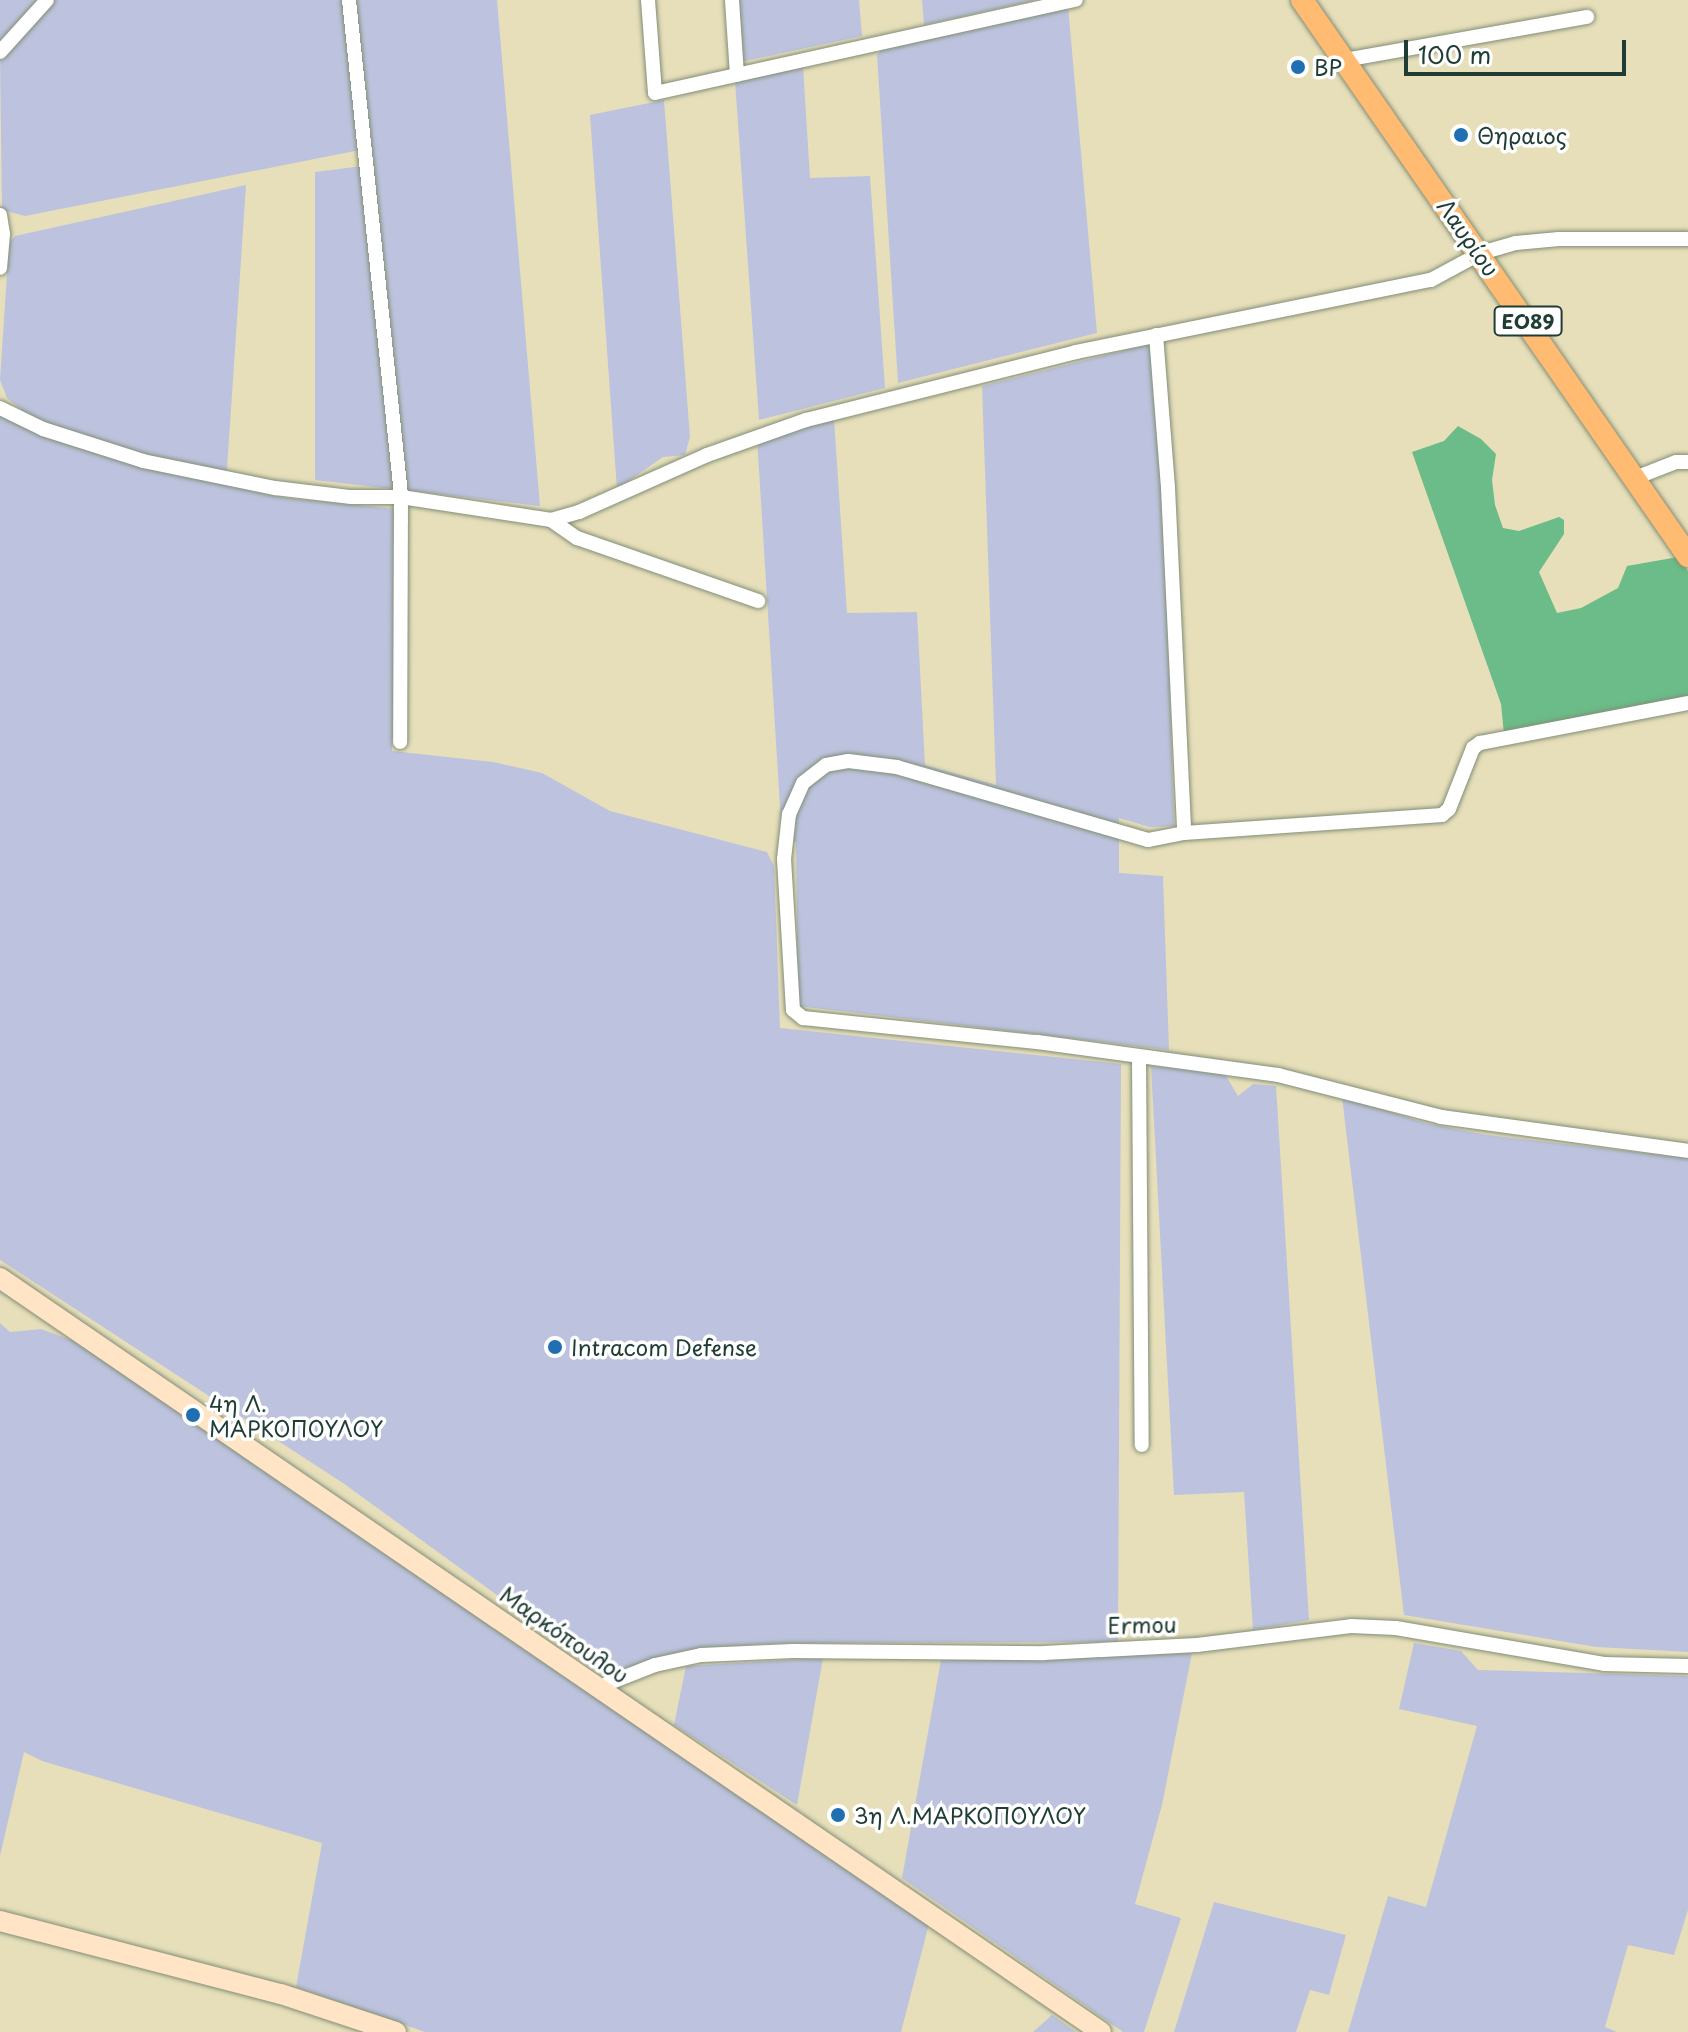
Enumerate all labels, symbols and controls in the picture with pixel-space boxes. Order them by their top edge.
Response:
scale bar [1408,24,1630,74]
text: 100 m [1418,36,1491,72]
place label: BP [1314,54,1342,80]
marker: BP [1289,58,1307,76]
place label: Θηραιος [1477,122,1567,148]
marker: Θηραιος [1452,126,1470,144]
street label: Λαυρίου [1433,193,1505,281]
road number: ΕΟ89 [1492,305,1564,337]
place label: Intracom Defense [571,1334,757,1360]
marker: Intracom Defense [546,1338,564,1356]
place label: 4η Λ. ΜΑΡΚΟΠΟΥΛΟΥ [209,1389,383,1440]
marker: 4η Λ. ΜΑΡΚΟΠΟΥΛΟΥ [184,1406,202,1424]
street label: Μαρκόπουλου [496,1580,634,1688]
street label: Ermou [1107,1610,1177,1638]
place label: 3η Λ.ΜΑΡΚΟΠΟΥΛΟΥ [854,1802,1086,1828]
marker: 3η Λ.ΜΑΡΚΟΠΟΥΛΟΥ [829,1806,847,1824]

